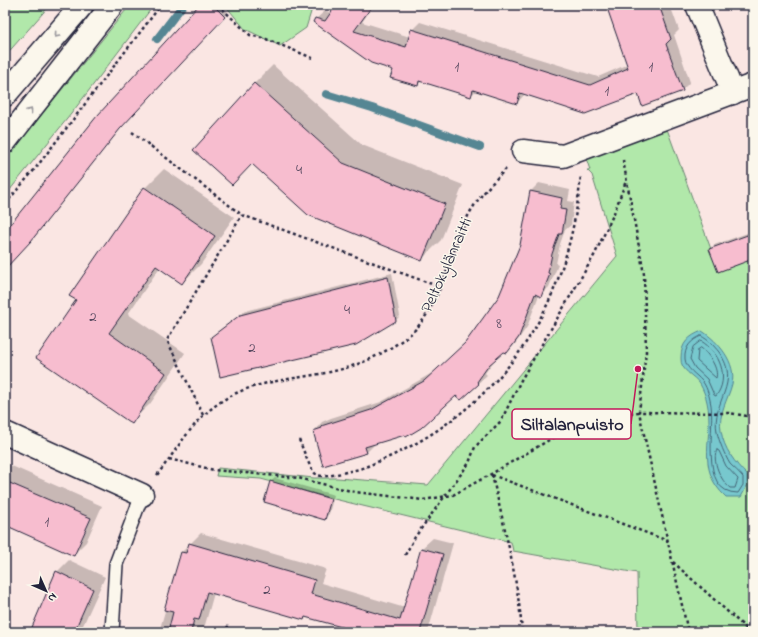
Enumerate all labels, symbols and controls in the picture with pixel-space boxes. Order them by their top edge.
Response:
one-way arrow [55,30,62,37]
house number: 1 [455,56,460,78]
house number: 1 [649,56,654,78]
house number: 1 [605,80,610,102]
one-way arrow [25,109,32,116]
house number: 4 [296,159,302,181]
street label: Peltokylänraitti [415,213,480,317]
house number: 4 [344,299,350,321]
house number: 2 [89,306,97,328]
house number: 8 [496,313,502,335]
house number: 2 [248,337,256,359]
callout: Siltalanpuisto [512,409,631,439]
text: Siltalanpuisto [520,413,624,439]
house number: 1 [45,511,50,533]
north arrow [26,571,66,611]
house number: 2 [263,579,271,601]
text: N [44,589,61,606]

